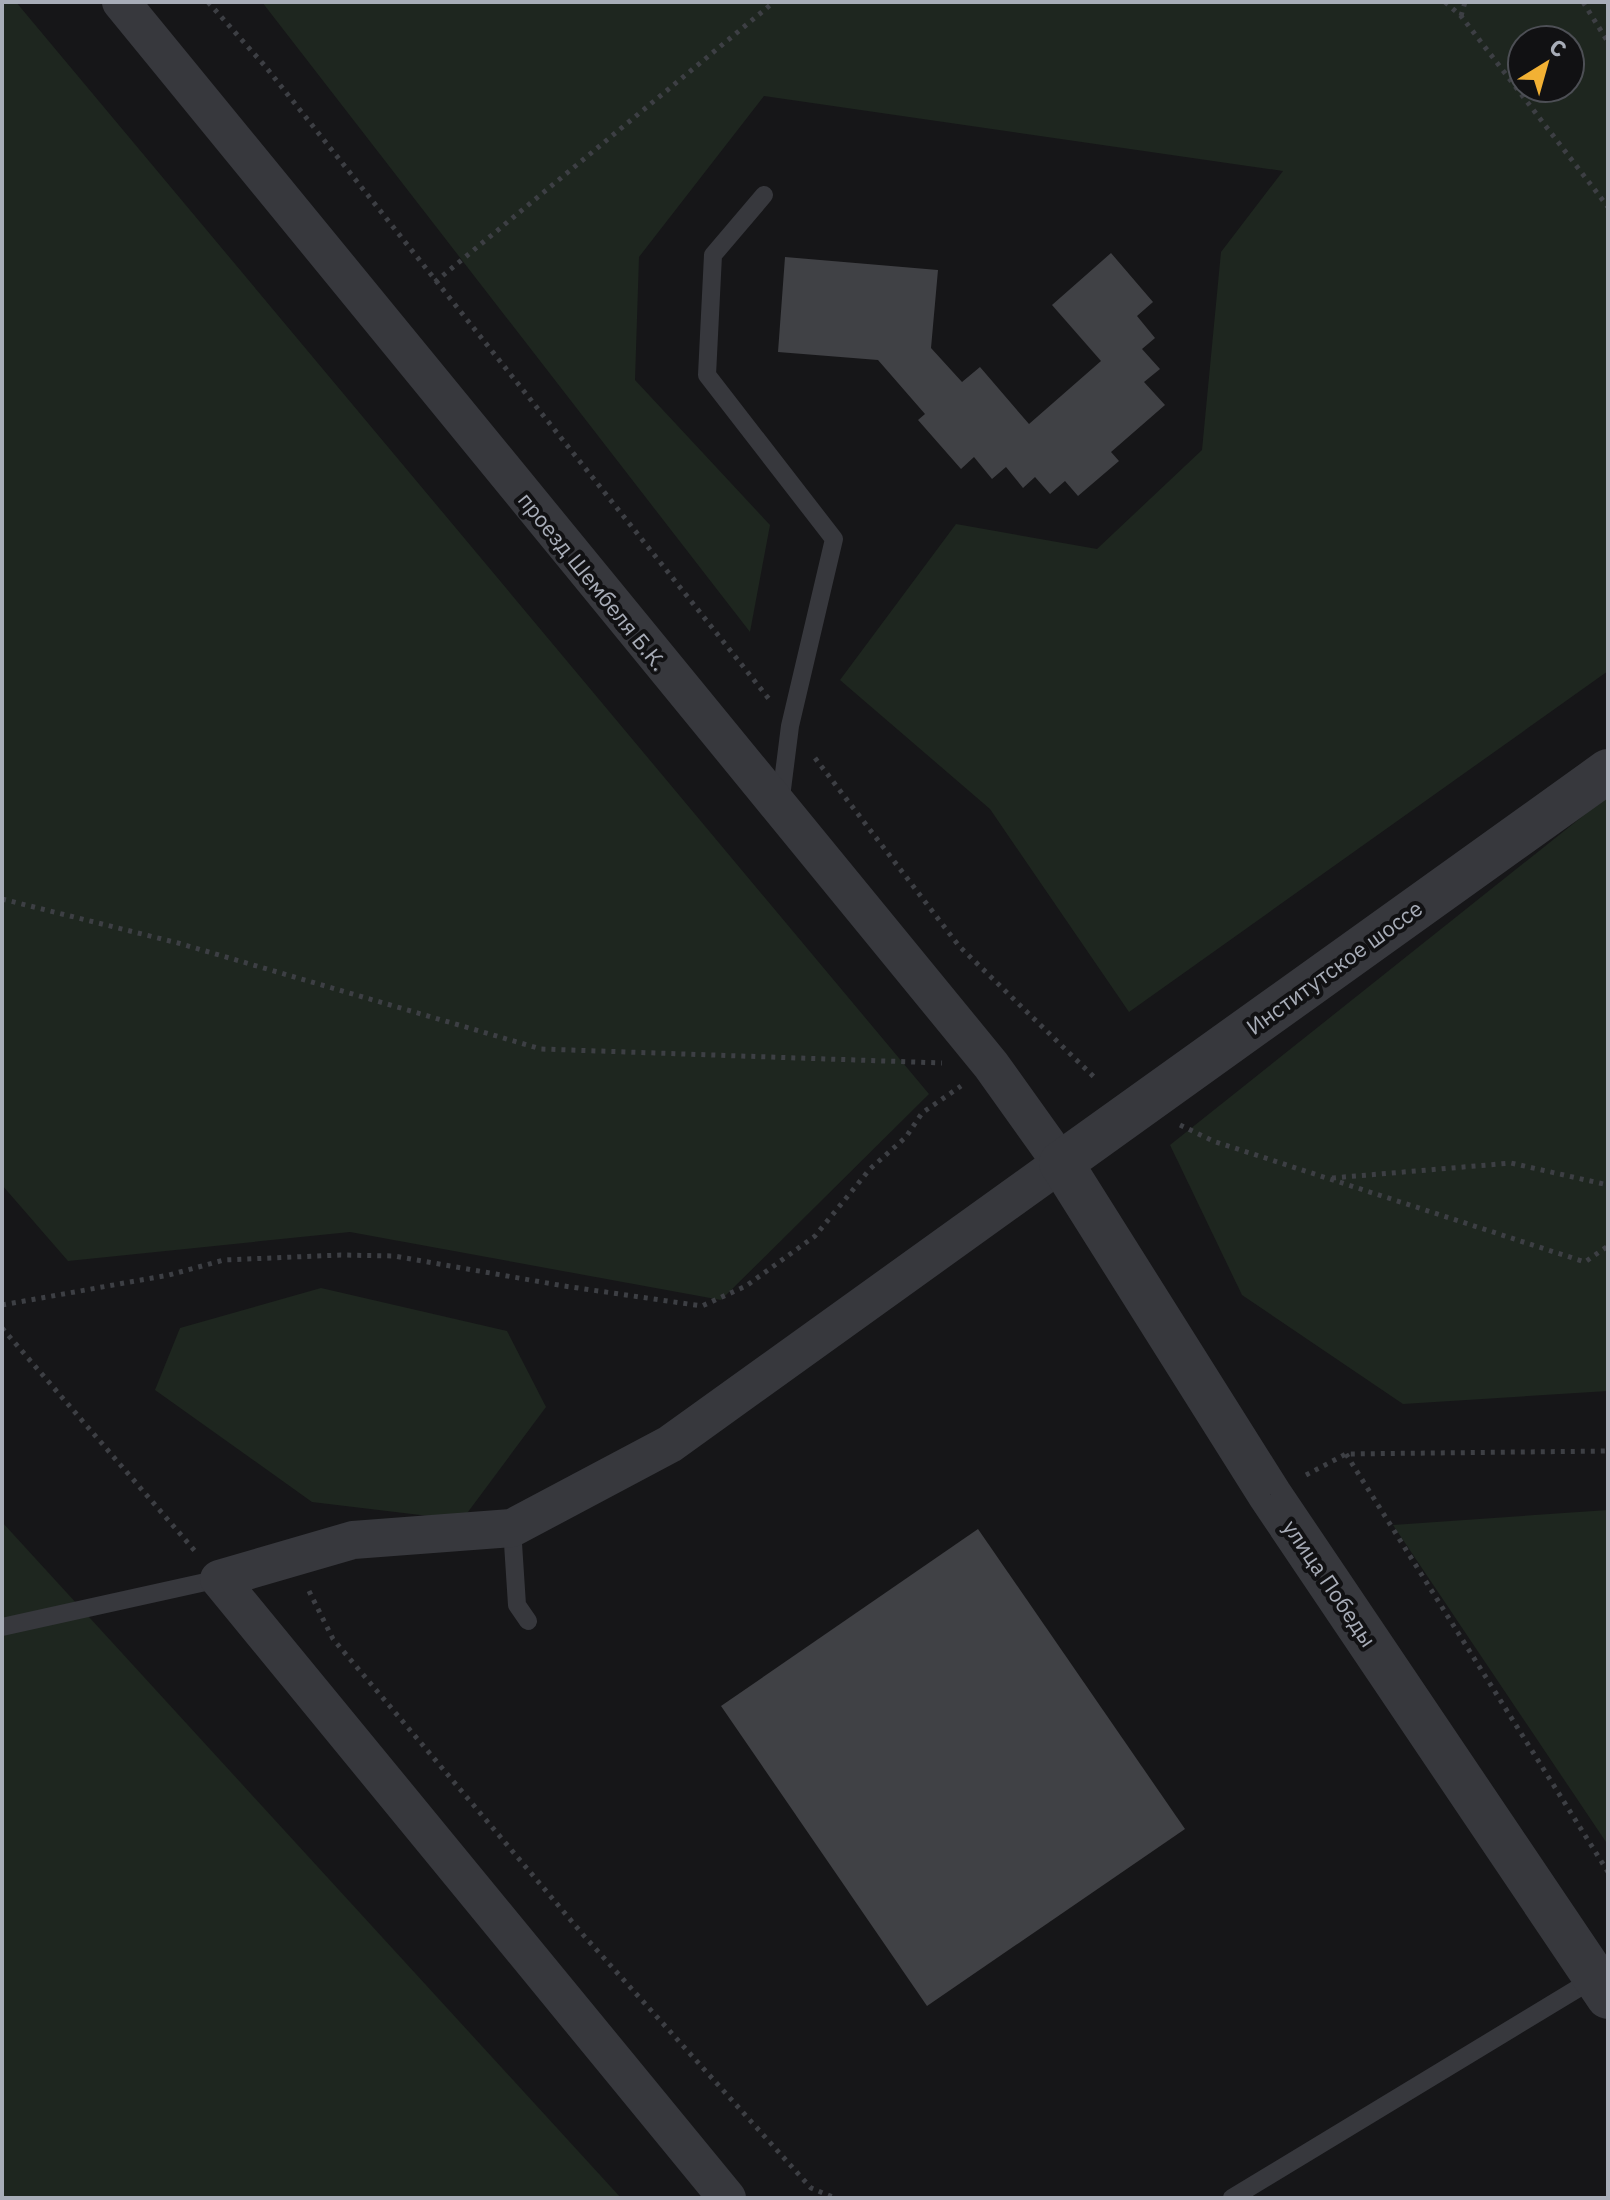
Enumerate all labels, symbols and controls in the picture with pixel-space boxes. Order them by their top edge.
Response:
north arrow [1506,24,1586,104]
text: С [1544,32,1573,64]
street label: проезд Шембеля Б.К. [512,486,674,676]
street label: Институтское шоссе [1240,893,1428,1041]
street label: улица Победы [1277,1514,1383,1652]

